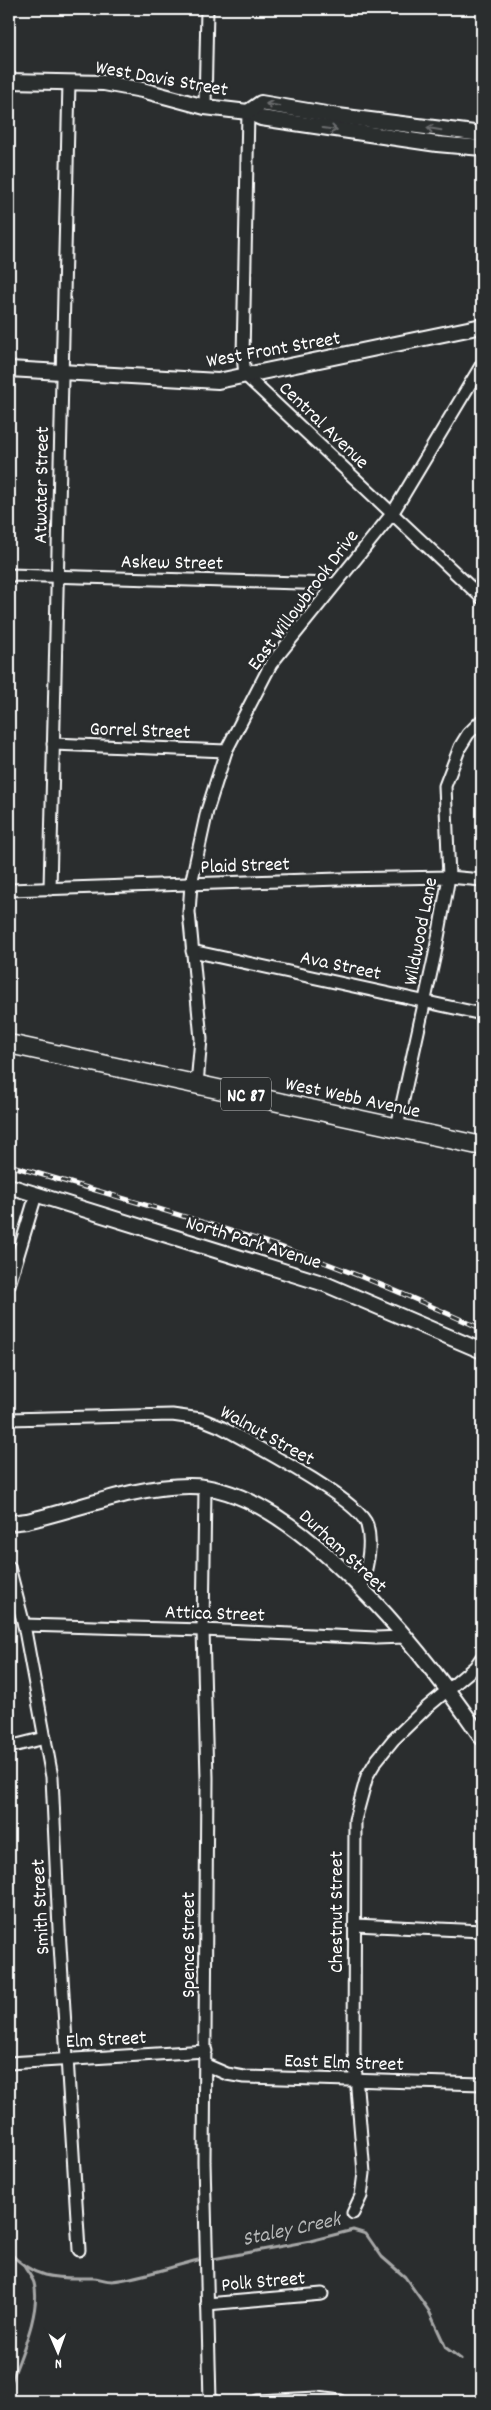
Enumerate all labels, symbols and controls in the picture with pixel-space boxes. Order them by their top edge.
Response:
street label: West Davis Street [93,55,230,105]
one-way arrow [265,100,281,110]
one-way arrow [426,123,442,133]
one-way arrow [321,124,337,134]
street label: West Front Street [204,325,343,377]
street label: Central Avenue [271,376,375,477]
street label: Atwater Street [28,426,58,544]
street label: East Willowbrook Drive [242,524,367,677]
street label: Askew Street [121,549,223,579]
street label: Gorrel Street [89,716,191,748]
street label: Plaid Street [200,851,290,883]
street label: Wildwood Lane [398,875,446,988]
street label: Ava Street [297,945,383,989]
street label: West Webb Avenue [282,1071,423,1127]
road number: NC 87 [221,1078,271,1110]
street label: North Park Avenue [182,1210,325,1278]
street label: Walnut Street [214,1399,319,1474]
street label: Durham Street [292,1504,392,1601]
street label: Attica Street [164,1599,265,1631]
street label: Chestnut Street [324,1851,352,1973]
street label: Smith Street [26,1858,58,1955]
street label: Spence Street [176,1892,204,1998]
street label: Elm Street [65,2025,147,2057]
street label: East Elm Street [284,2048,404,2080]
water label: Staley Creek [240,2205,346,2256]
street label: Polk Street [220,2265,306,2301]
north arrow [32,2328,82,2378]
text: N [54,2353,62,2373]

